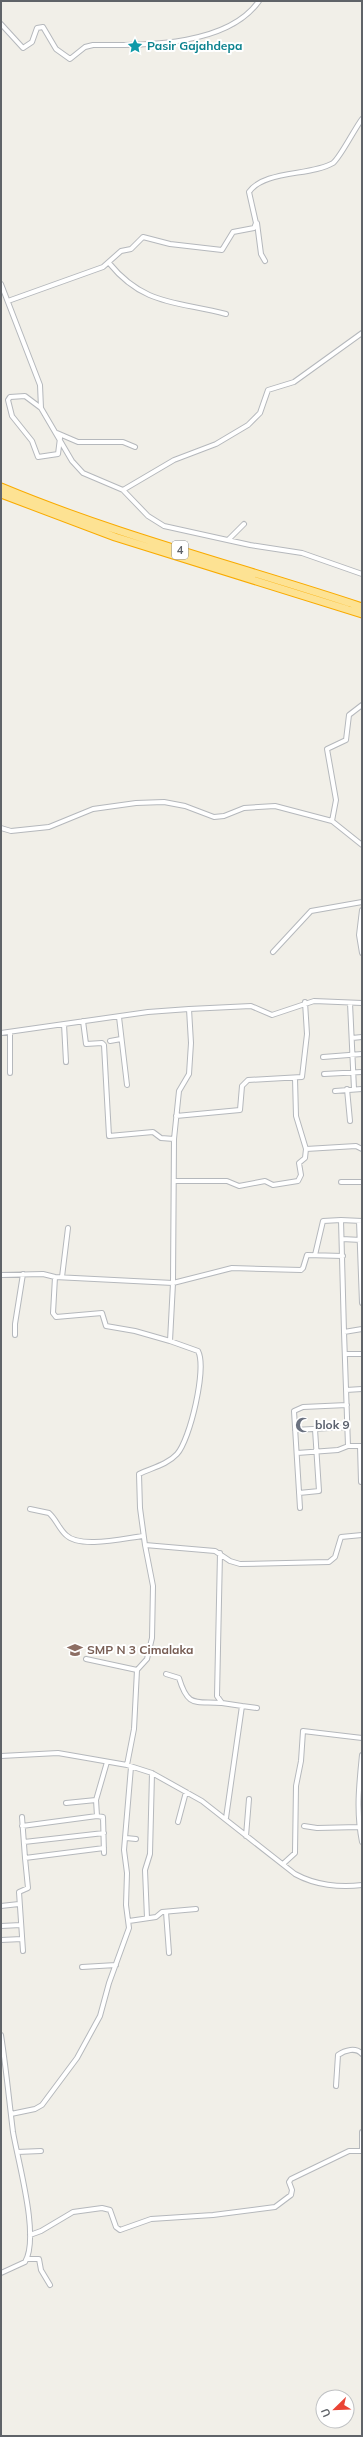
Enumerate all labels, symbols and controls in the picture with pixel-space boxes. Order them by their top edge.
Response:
place icon: Pasir Gajahdepa [126,37,144,55]
place label: Pasir Gajahdepa [147,38,242,53]
road number: 4 [172,541,188,559]
mosque icon: blok 9 [294,1416,312,1434]
place label: blok 9 [315,1417,350,1432]
school or university icon: SMP N 3 Cimalaka [66,1641,84,1659]
place label: SMP N 3 Cimalaka [87,1642,193,1657]
north arrow [315,2389,355,2429]
text: U [318,2406,334,2419]

